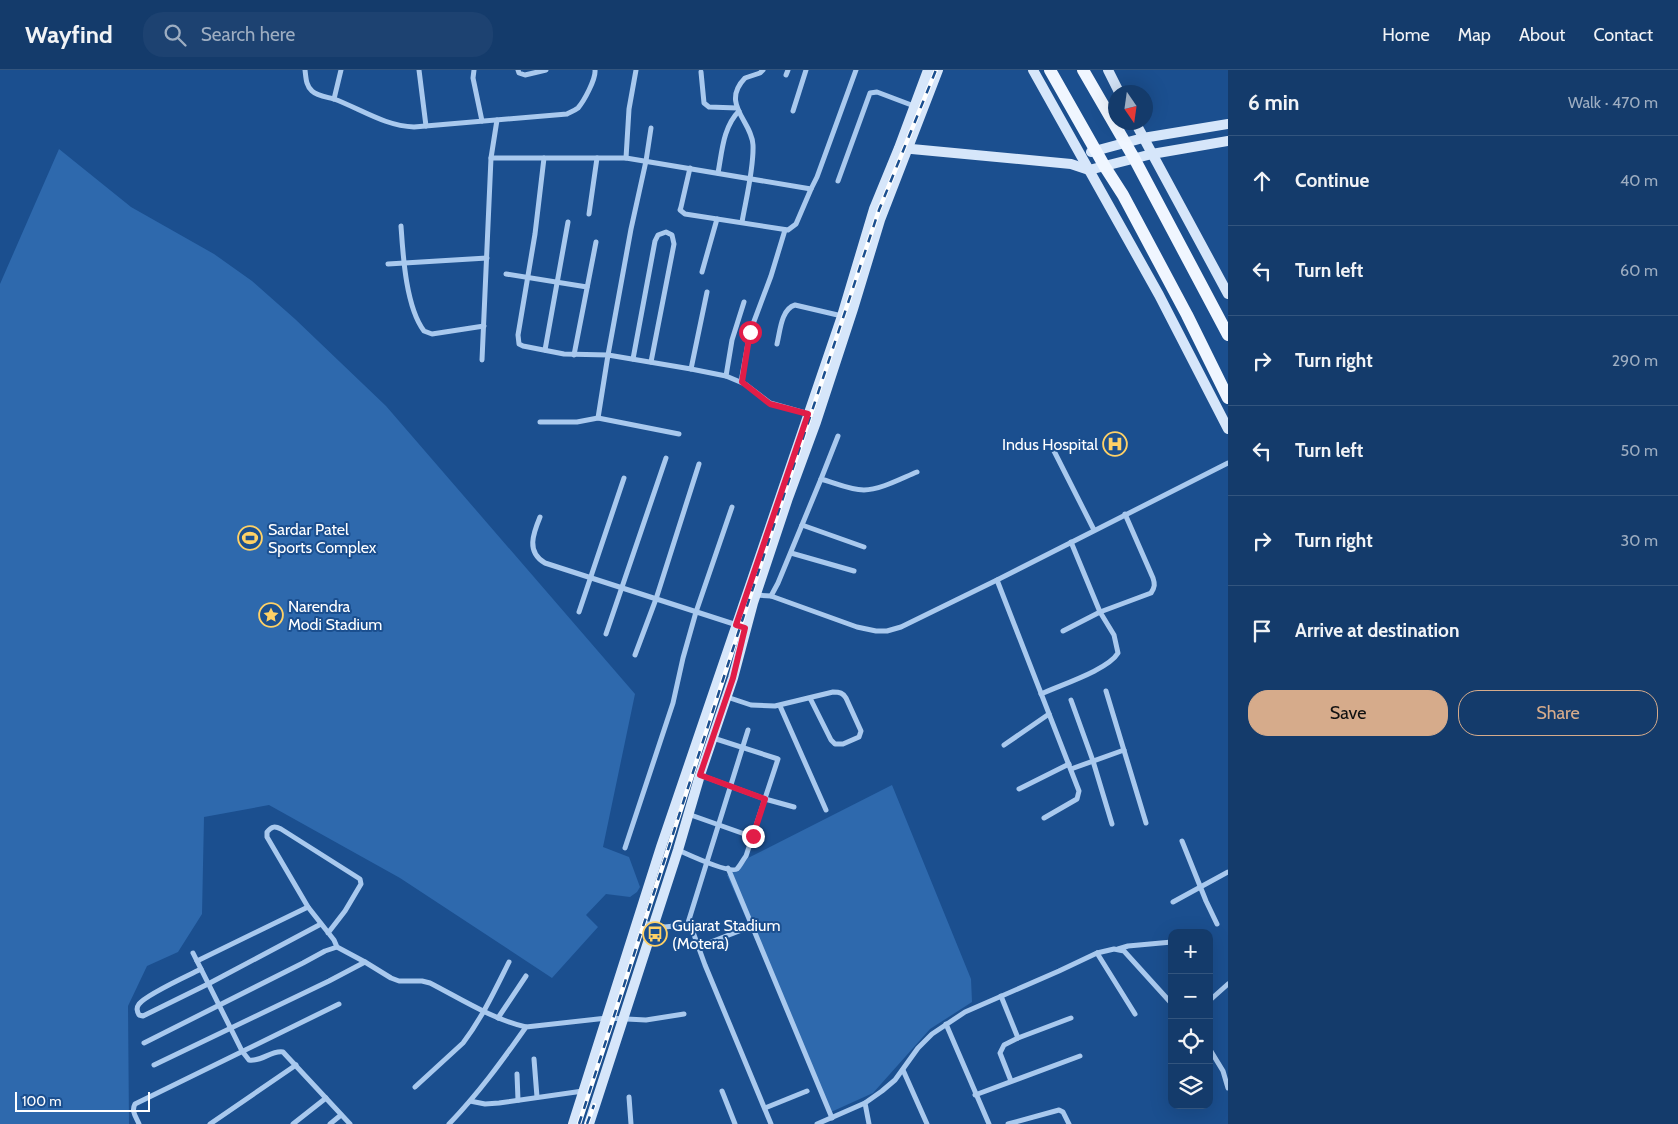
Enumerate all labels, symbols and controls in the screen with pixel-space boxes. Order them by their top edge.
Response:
search box [143,12,493,57]
text: Wayfind [25,20,113,49]
icon: search [161,21,189,49]
text: Search here [201,23,295,46]
text: Home [1382,24,1430,46]
text: Map [1458,24,1491,46]
text: About [1519,24,1565,46]
text: Contact [1593,24,1653,46]
north arrow [1108,85,1153,130]
text: 6 min [1248,90,1299,115]
text: Walk · 470 m [1568,93,1658,112]
icon: ahead [1248,167,1276,195]
text: Continue [1295,169,1369,192]
text: 40 m [1620,171,1658,190]
icon: left [1248,257,1276,285]
text: Turn left [1295,259,1363,282]
text: 60 m [1620,261,1658,280]
route start [739,321,762,344]
icon: right [1248,347,1276,375]
text: Turn right [1295,349,1373,372]
text: 290 m [1612,351,1658,370]
hospital icon: Indus Hospital [1102,431,1128,457]
place label: Indus Hospital [1002,435,1098,454]
icon: left [1248,437,1276,465]
text: Turn left [1295,439,1363,462]
text: 50 m [1621,441,1658,460]
place label: Sardar Patel Sports Complex [268,520,377,557]
sports icon: Sardar Patel Sports Complex [237,525,263,551]
icon: right [1248,527,1276,555]
text: Turn right [1295,529,1373,552]
text: 30 m [1621,531,1658,550]
place label: Narendra Modi Stadium [288,597,382,634]
place icon: Narendra Modi Stadium [258,602,284,628]
icon: arrive [1248,617,1276,645]
text: Arrive at destination [1295,619,1459,642]
button: Save [1248,690,1448,736]
button: Share [1458,690,1658,736]
route end [742,825,765,848]
place label: Gujarat Stadium (Motera) [672,916,780,953]
bus stop icon: Gujarat Stadium (Motera) [642,921,668,947]
map controls [1168,929,1213,1109]
button: + [1168,929,1213,974]
button: − [1168,974,1213,1019]
button: locate [1168,1019,1213,1064]
button: layers [1168,1064,1213,1109]
scale bar [15,1089,150,1112]
text: 100 m [22,1092,62,1110]

